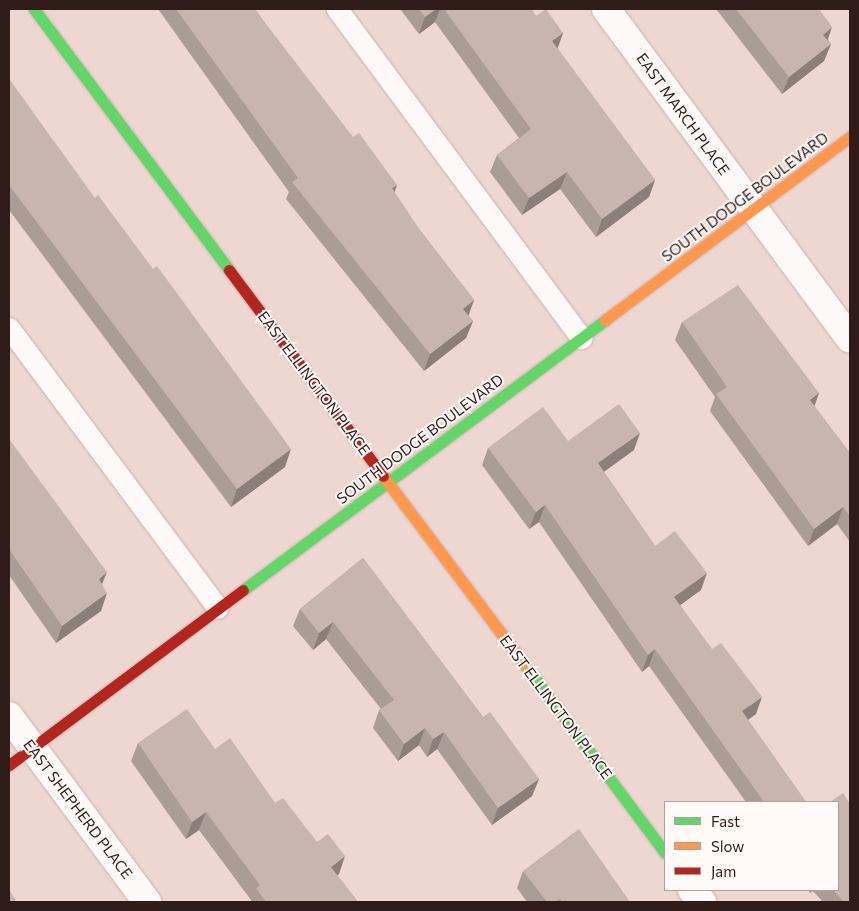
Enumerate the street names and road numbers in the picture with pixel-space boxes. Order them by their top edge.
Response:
street label: EAST MARCH PLACE [633,50,733,178]
street label: SOUTH DODGE BOULEVARD [658,128,832,266]
street label: EAST ELLINGTON PLACE [254,308,374,458]
street label: SOUTH DODGE BOULEVARD [333,370,507,508]
street label: EAST ELLINGTON PLACE [496,632,616,782]
street label: EAST SHEPHERD PLACE [20,736,136,882]

